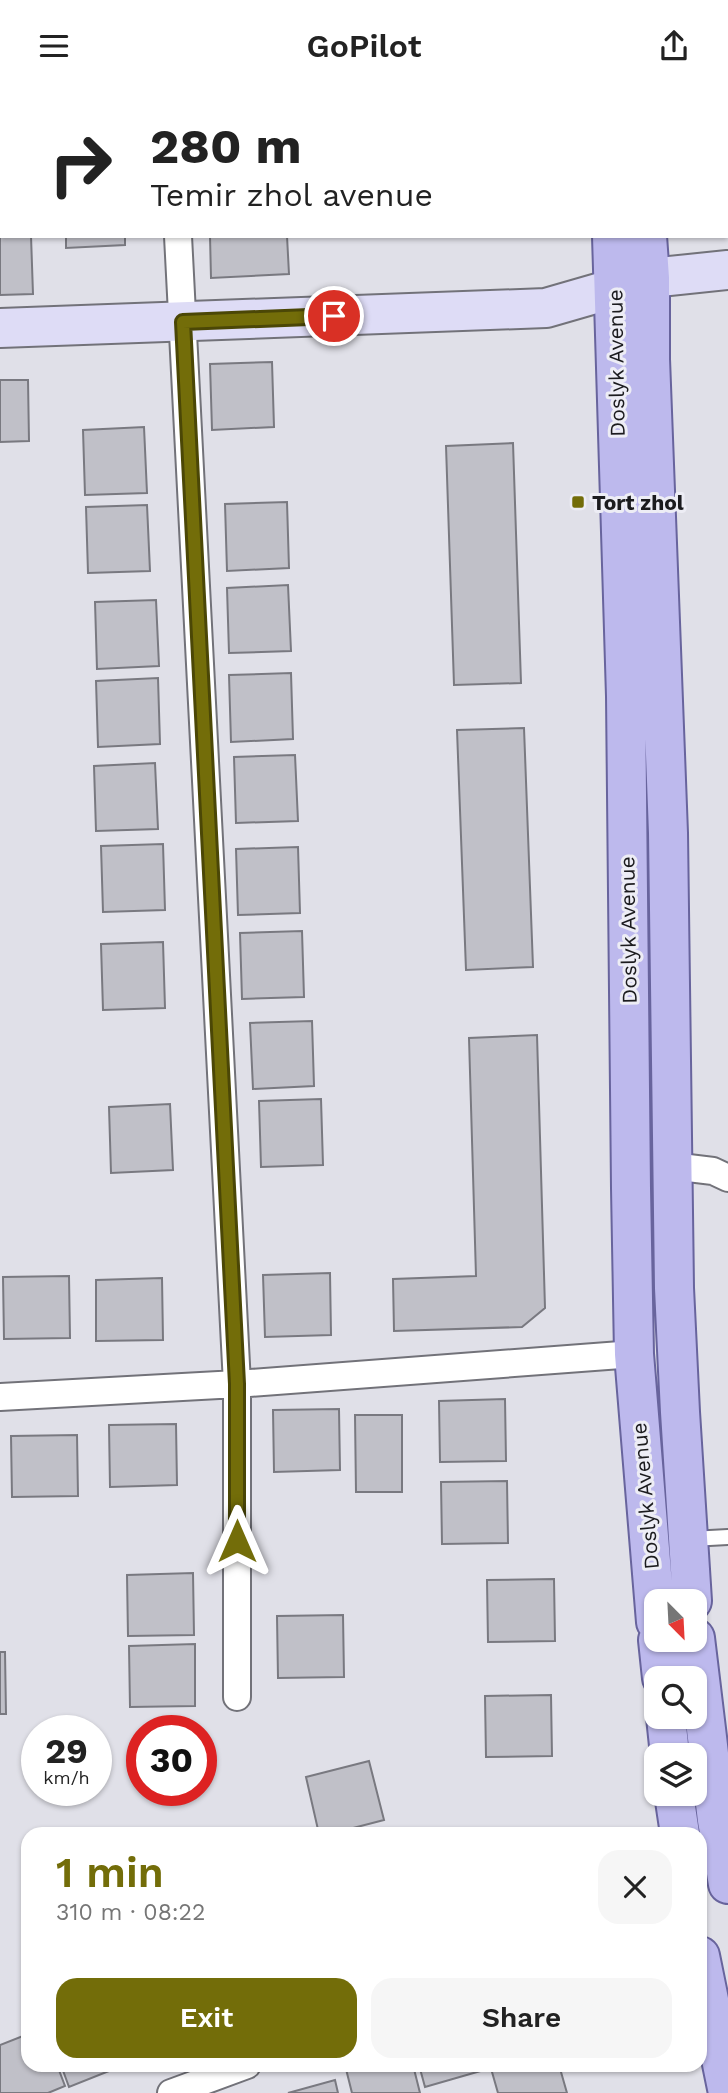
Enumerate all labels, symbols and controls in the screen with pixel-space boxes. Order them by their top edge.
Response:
icon: menu [35,27,73,65]
text: GoPilot [307,27,421,65]
icon: share [655,27,693,65]
text: 280 m [150,117,302,175]
icon: right [35,119,126,210]
text: Temir zhol avenue [150,176,433,214]
pin [304,286,364,346]
street label: Doslyk Avenue [602,289,630,437]
icon: arrive [315,297,353,335]
place label: Tort zhol [592,490,684,515]
marker: Tort zhol [570,494,586,510]
street label: Doslyk Avenue [614,856,642,1004]
street label: Doslyk Avenue [626,1421,664,1571]
position arrow [200,1504,274,1578]
north arrow [644,1589,707,1652]
map controls [644,1589,707,1806]
button: search [644,1666,707,1729]
speed limit sign: 30 [126,1715,217,1806]
text: 29 [45,1730,88,1772]
button: layers [644,1743,707,1806]
text: km/h [43,1767,90,1788]
text: 1 min [56,1848,164,1897]
button: close [598,1850,672,1924]
text: 310 m · 08:22 [56,1899,205,1926]
button: Exit [56,1978,357,2058]
button: Share [371,1978,672,2058]

